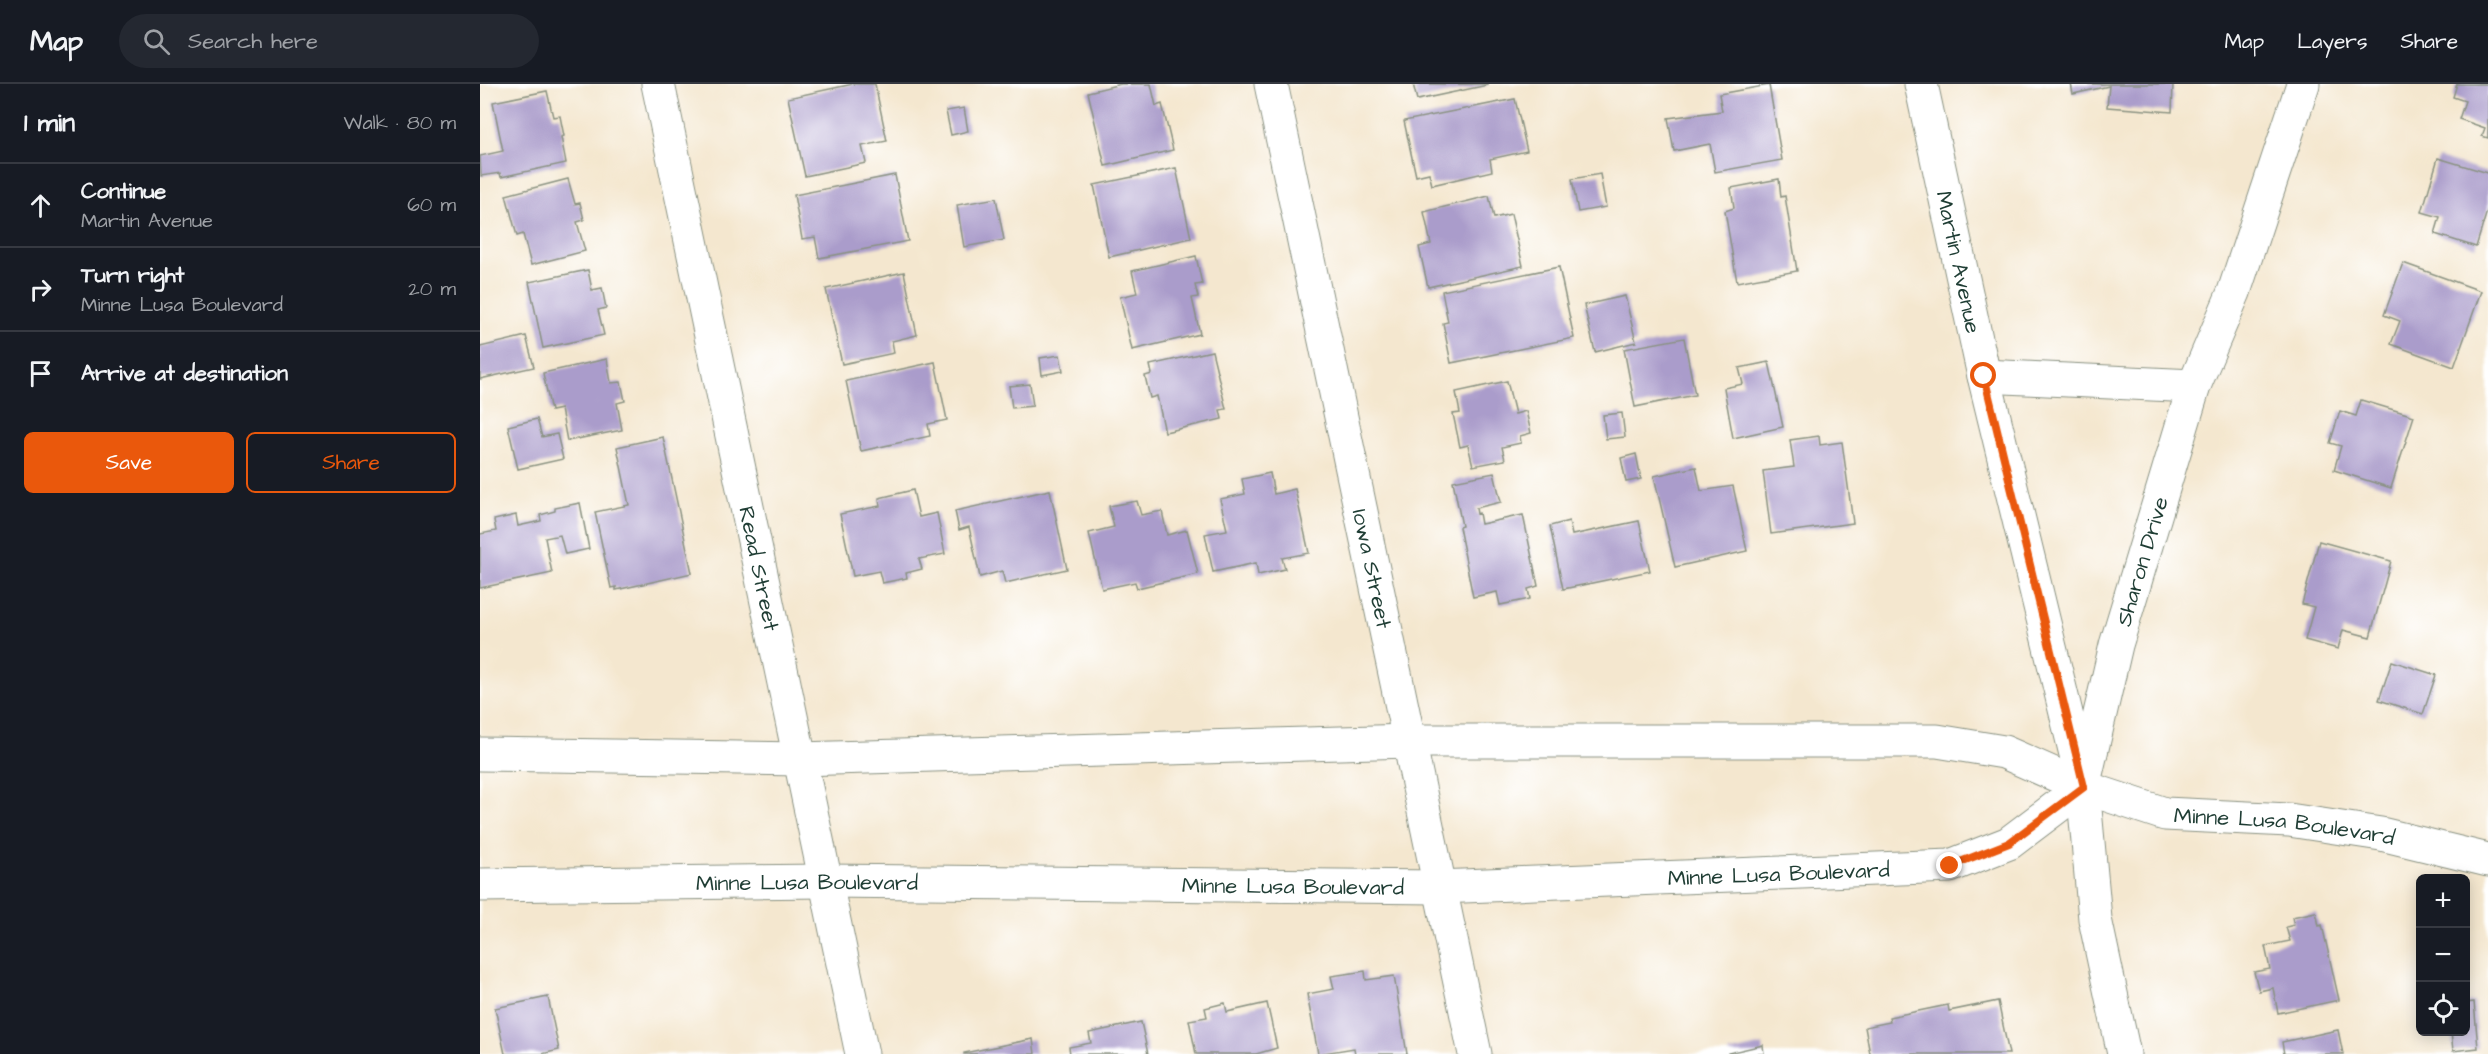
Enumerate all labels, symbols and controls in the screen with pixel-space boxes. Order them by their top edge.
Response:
search box [119,14,539,68]
text: Map [30,22,83,61]
icon: search [140,25,173,58]
text: Search here [188,26,318,57]
text: Map [2224,27,2264,56]
text: Layers [2297,27,2367,56]
text: Share [2400,27,2458,56]
text: 1 min [24,105,75,141]
text: Walk · 80 m [344,109,456,137]
text: Continue [81,176,166,207]
street label: Martin Avenue [1927,188,1988,337]
icon: ahead [24,189,57,222]
text: 60 m [407,191,456,219]
text: Martin Avenue [81,207,213,235]
text: Turn right [81,260,184,291]
icon: right [24,273,57,306]
text: 20 m [408,275,456,303]
text: Minne Lusa Boulevard [81,291,283,319]
icon: arrive [24,357,57,390]
text: Arrive at destination [81,358,288,389]
route start [1970,362,1996,388]
button: Save [24,432,234,493]
button: Share [246,432,456,493]
street label: Sharon Drive [2109,493,2177,630]
street label: Read Street [730,503,787,634]
street label: Iowa Street [1344,506,1399,631]
street label: Minne Lusa Boulevard [2173,800,2398,854]
route end [1936,852,1962,878]
street label: Minne Lusa Boulevard [1667,854,1890,895]
street label: Minne Lusa Boulevard [696,867,918,899]
street label: Minne Lusa Boulevard [1182,870,1404,904]
map controls [2416,874,2470,1036]
button: + [2416,874,2470,928]
button: − [2416,928,2470,982]
button: locate [2416,982,2470,1036]

